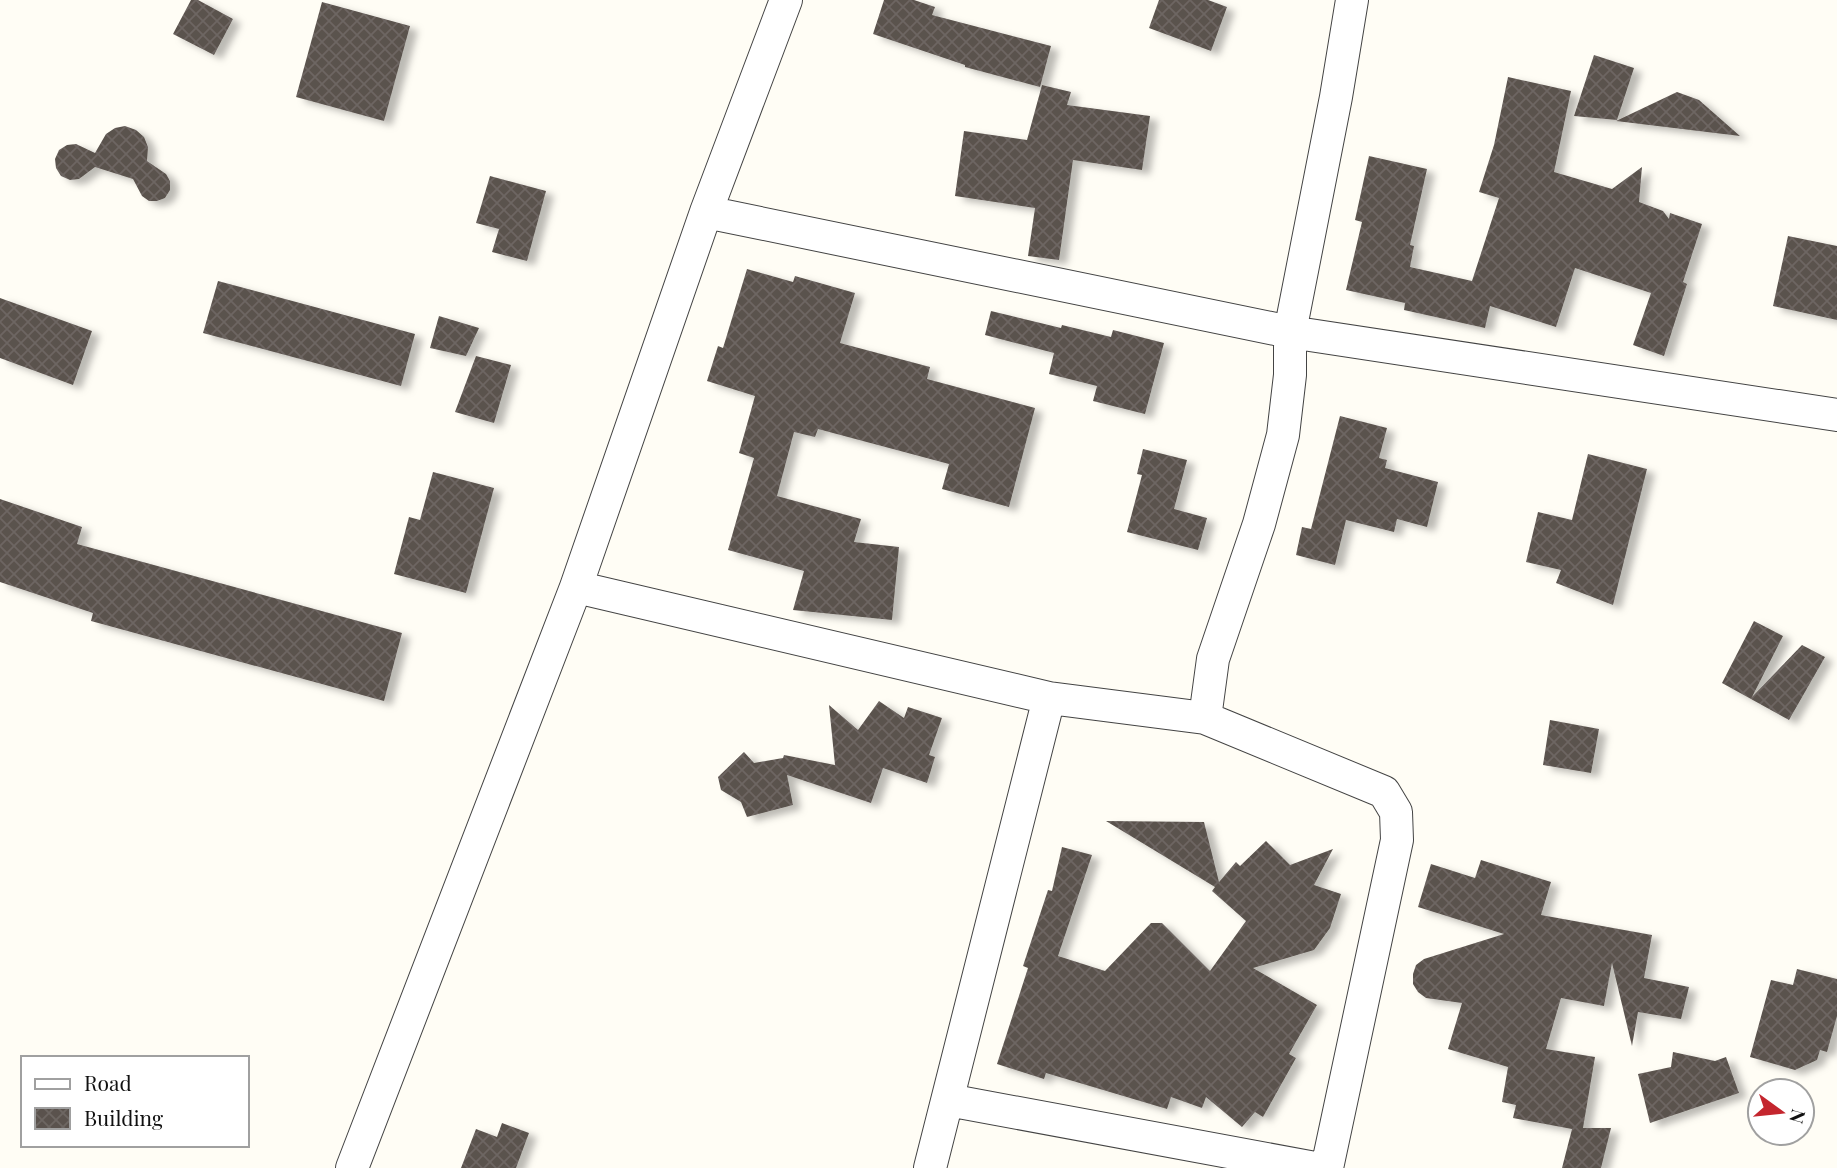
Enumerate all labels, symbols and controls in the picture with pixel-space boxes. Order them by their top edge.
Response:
legend [21,1056,248,1147]
text: Road [84,1068,132,1096]
north arrow [1746,1077,1816,1147]
text: Building [84,1103,163,1131]
text: N [1784,1107,1813,1127]

